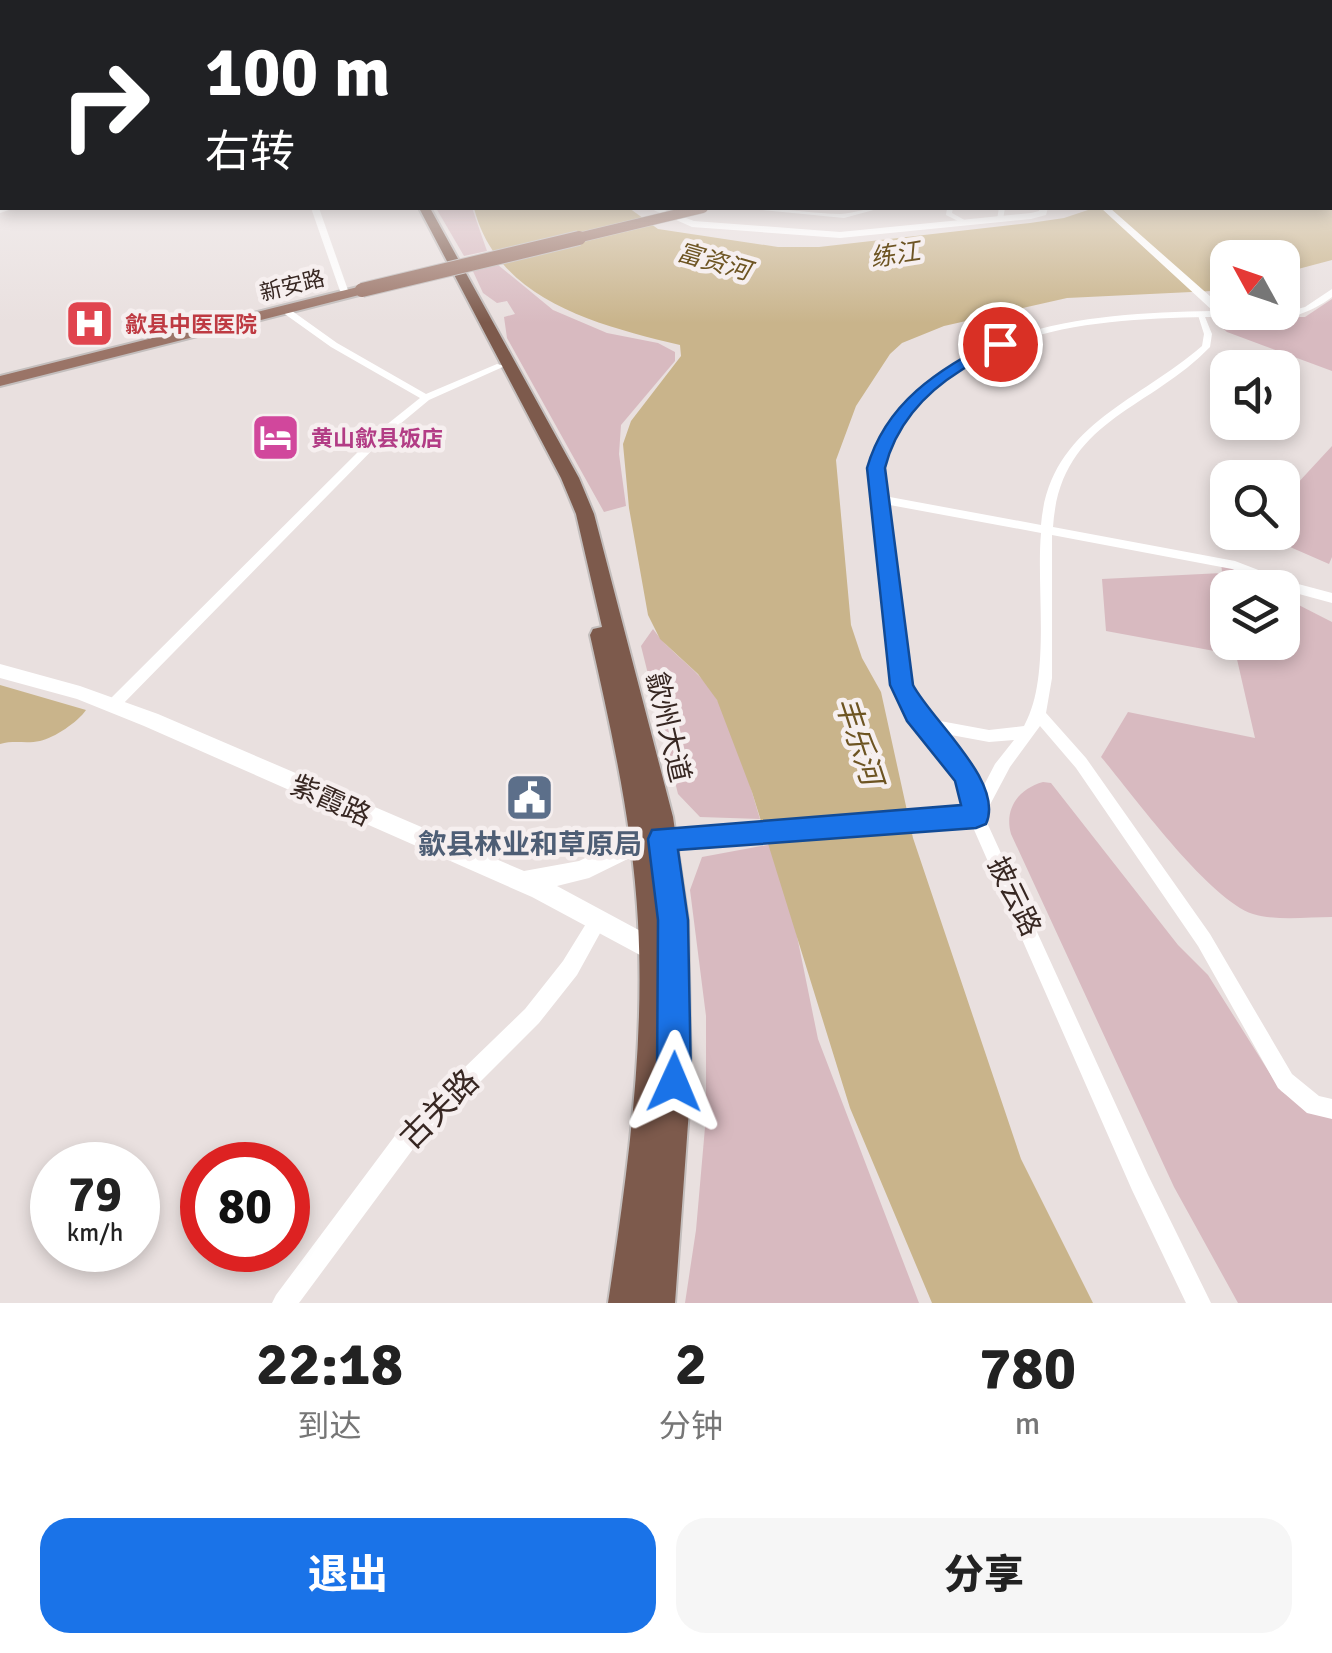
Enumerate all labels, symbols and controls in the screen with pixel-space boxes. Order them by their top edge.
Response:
text: 100 m [205,29,390,115]
icon: right [40,40,170,170]
text: 右转 [205,125,295,180]
water label: 练江 [868,235,925,274]
water label: 富资河 [674,236,758,288]
north arrow [1210,240,1300,330]
map controls [1210,240,1300,660]
street label: 新安路 [257,264,327,307]
hospital icon: 歙县中医医院 [64,298,116,350]
pin [958,302,1043,387]
place label: 歙县中医医院 [125,311,257,338]
icon: arrive [973,317,1028,372]
button: sound [1210,350,1300,440]
hotel icon: 黄山歙县饭店 [250,412,302,464]
place label: 黄山歙县饭店 [311,425,443,452]
button: search [1210,460,1300,550]
button: layers [1210,570,1300,660]
street label: 歙州大道 [639,669,697,786]
water label: 丰乐河 [827,693,892,794]
street label: 紫霞路 [285,768,376,834]
public building icon: 歙县林业和草原局 [504,771,556,823]
place label: 歙县林业和草原局 [418,828,642,862]
street label: 披云路 [980,851,1048,942]
position arrow [622,1030,726,1134]
street label: 古关路 [392,1062,487,1157]
speed limit sign: 80 [180,1142,310,1272]
text: 79 [68,1164,122,1226]
text: km/h [67,1217,123,1248]
text: 22:18 [256,1328,403,1402]
text: 2 [675,1328,707,1402]
text: 780 [979,1332,1076,1406]
text: m [1015,1404,1040,1443]
text: 到达 [298,1407,362,1446]
text: 分钟 [659,1407,723,1446]
button: 退出 [40,1518,656,1633]
button: 分享 [676,1518,1292,1633]

